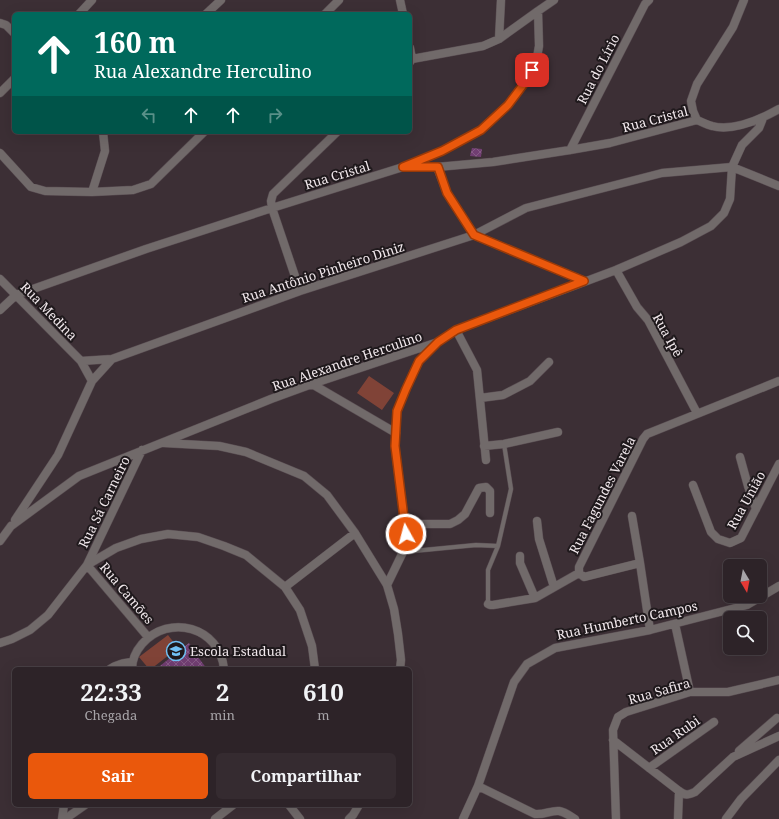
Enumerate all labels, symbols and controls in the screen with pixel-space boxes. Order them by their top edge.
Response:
text: 160 m [94,23,176,61]
icon: ahead [28,28,80,80]
street label: Rua do Lírio [573,31,623,107]
pin [515,53,549,87]
text: Rua Alexandre Herculino [94,59,312,83]
icon: arrive [521,59,543,81]
street label: Rua Cristal [620,102,690,136]
icon: left [138,104,160,126]
icon: ahead [180,104,202,126]
icon: ahead [222,104,244,126]
icon: right [264,104,286,126]
street label: Rua Cristal [302,157,372,193]
street label: Rua Antônio Pinheiro Diniz [239,237,407,307]
street label: Rua Medina [17,278,81,344]
street label: Rua Ipê [649,310,687,360]
street label: Rua Alexandre Herculino [270,327,424,395]
street label: Rua Fagundes Varela [565,433,639,557]
street label: Rua Sá Carneiro [74,453,134,551]
street label: Rua União [723,468,769,532]
position arrow [385,513,427,555]
street label: Rua Camões [96,558,158,628]
north arrow [723,559,767,603]
map controls [723,559,767,655]
street label: Rua Humberto Campos [555,596,699,644]
button: search [723,611,767,655]
school or university icon: Escola Estadual [165,640,187,662]
place label: Escola Estadual [190,642,286,660]
street label: Rua Safira [626,674,692,708]
text: 22:33 [80,675,142,708]
text: 2 [216,675,229,708]
text: 610 [303,675,344,708]
text: Chegada [85,706,137,724]
text: min [210,706,235,724]
text: m [317,706,330,724]
street label: Rua Rubi [647,711,703,759]
button: Sair [28,753,208,799]
button: Compartilhar [216,753,396,799]

